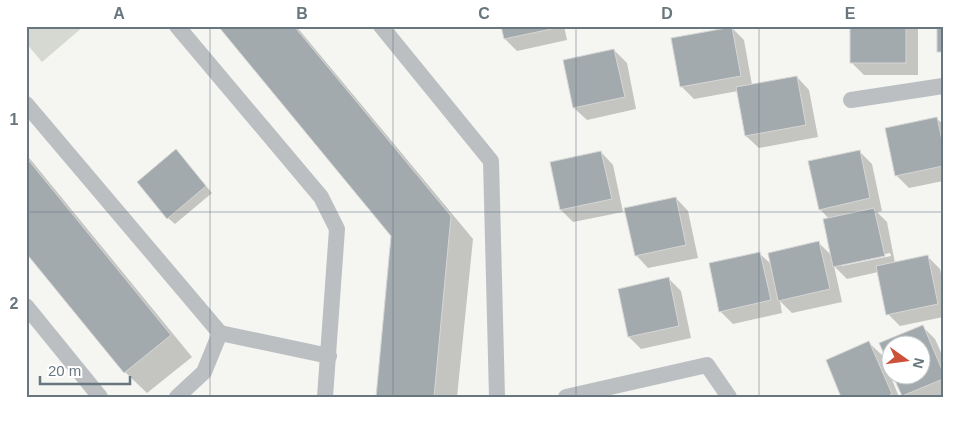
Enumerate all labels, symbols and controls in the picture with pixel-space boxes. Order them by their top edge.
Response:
text: A [113,5,125,22]
text: B [296,5,308,22]
text: C [478,5,490,22]
text: D [661,5,673,22]
text: E [845,5,856,22]
text: 1 [10,111,19,128]
text: 2 [10,295,19,312]
north arrow [882,336,932,386]
scale bar [40,353,130,385]
text: N [910,356,928,370]
text: 20 m [48,362,81,379]

